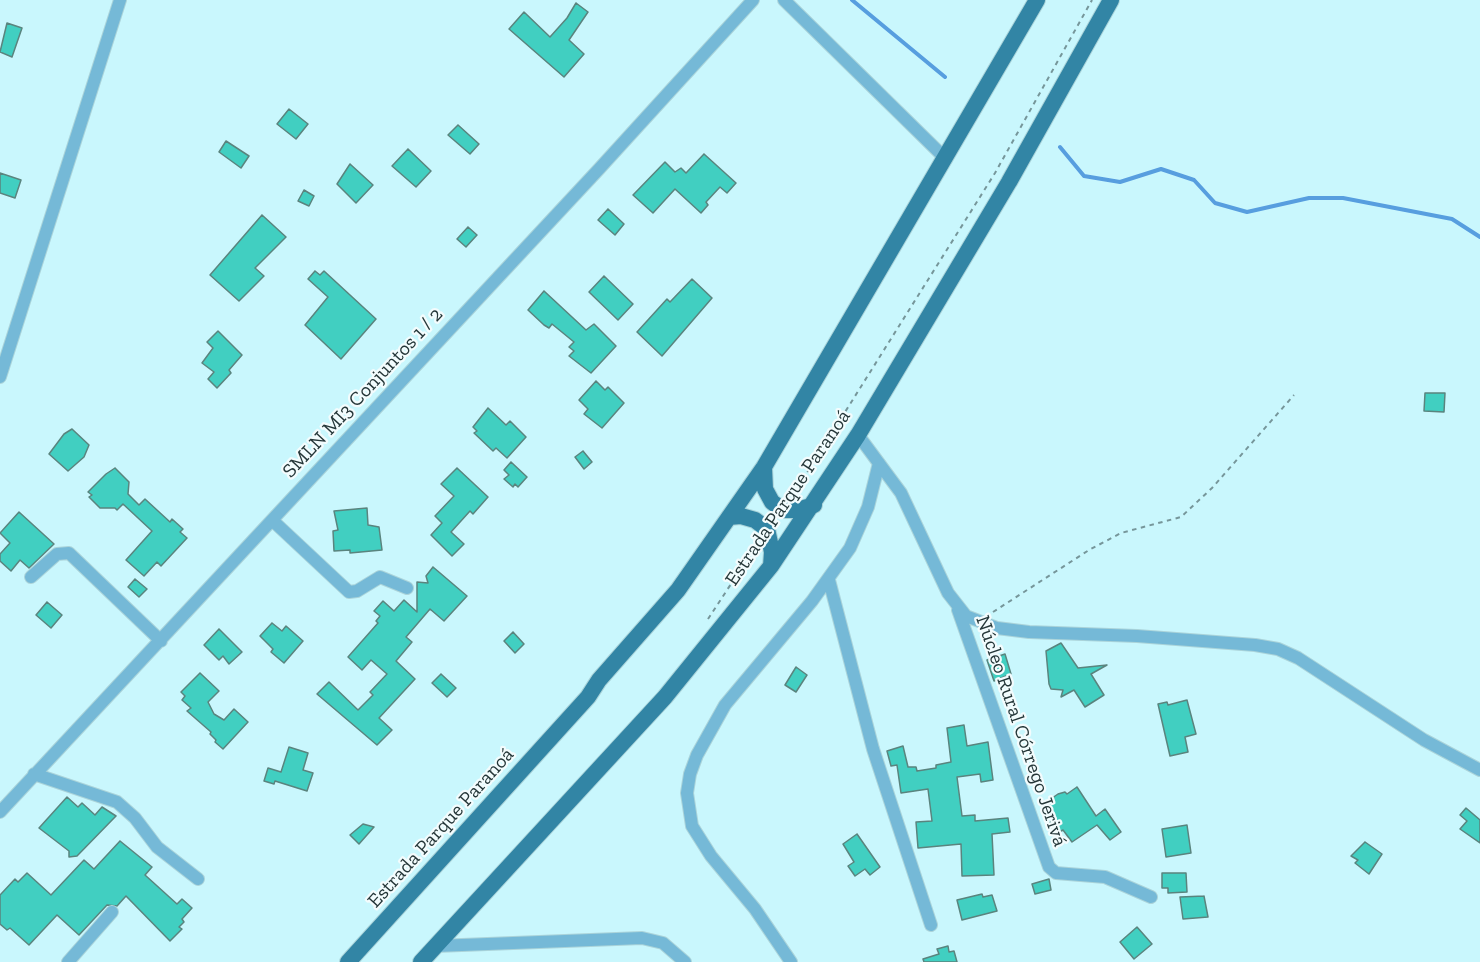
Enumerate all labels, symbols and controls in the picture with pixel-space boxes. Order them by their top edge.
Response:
street label: SMLN MI3 Conjuntos 1 / 2 [278,303,448,483]
street label: Estrada Parque Paranoá [720,406,856,590]
street label: Núcleo Rural Córrego Jerivá [970,612,1072,850]
street label: Estrada Parque Paranoá [363,743,519,913]

